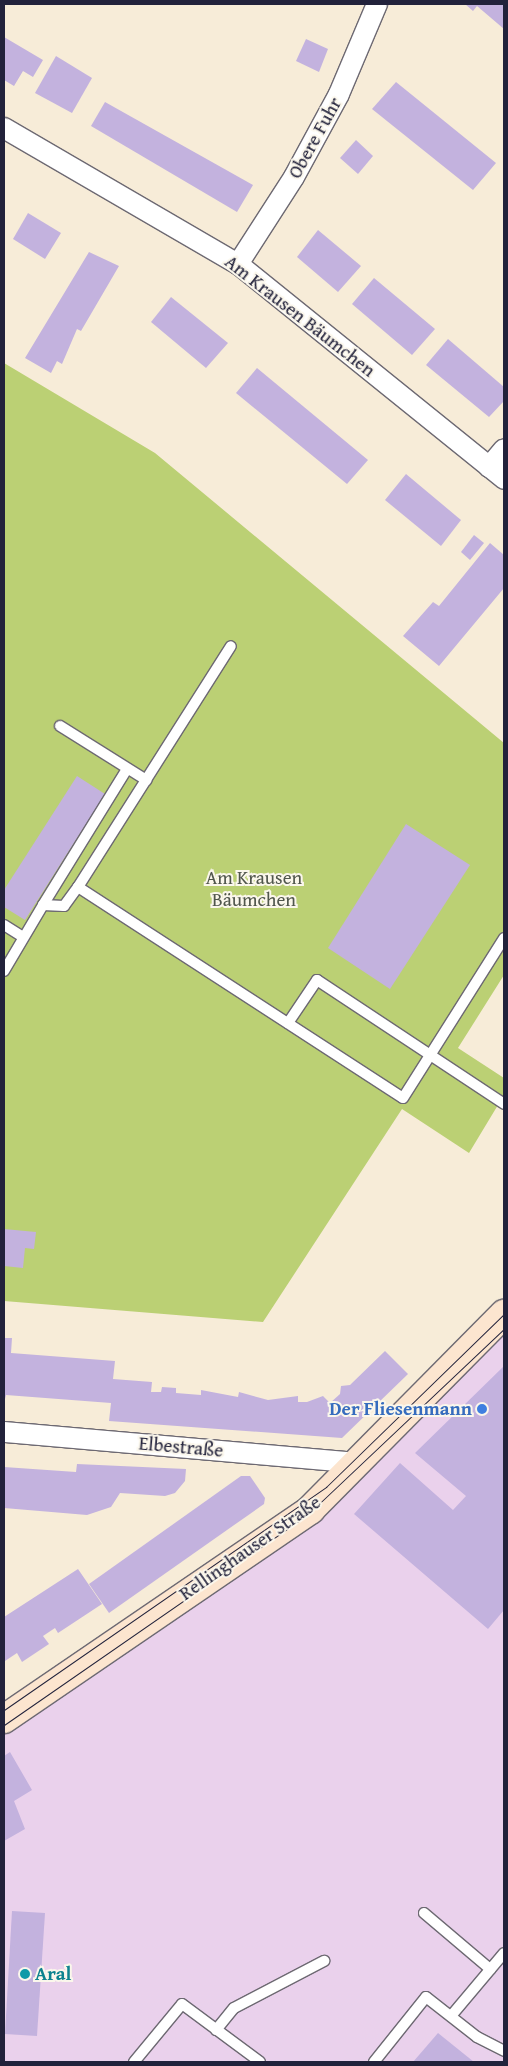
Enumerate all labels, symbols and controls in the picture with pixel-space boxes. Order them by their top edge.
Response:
street label: Obere Fuhr [283,94,347,182]
street label: Am Krausen Bäumchen [220,250,380,382]
park label: Am Krausen Bäumchen [206,867,302,911]
place label: Der Fliesenmann [329,1398,472,1420]
marker: Der Fliesenmann [476,1403,488,1415]
street label: Elbestraße [138,1432,224,1462]
street label: Rellinghauser Straße [175,1491,325,1605]
place label: Aral [35,1963,71,1985]
marker: Aral [19,1968,31,1980]

